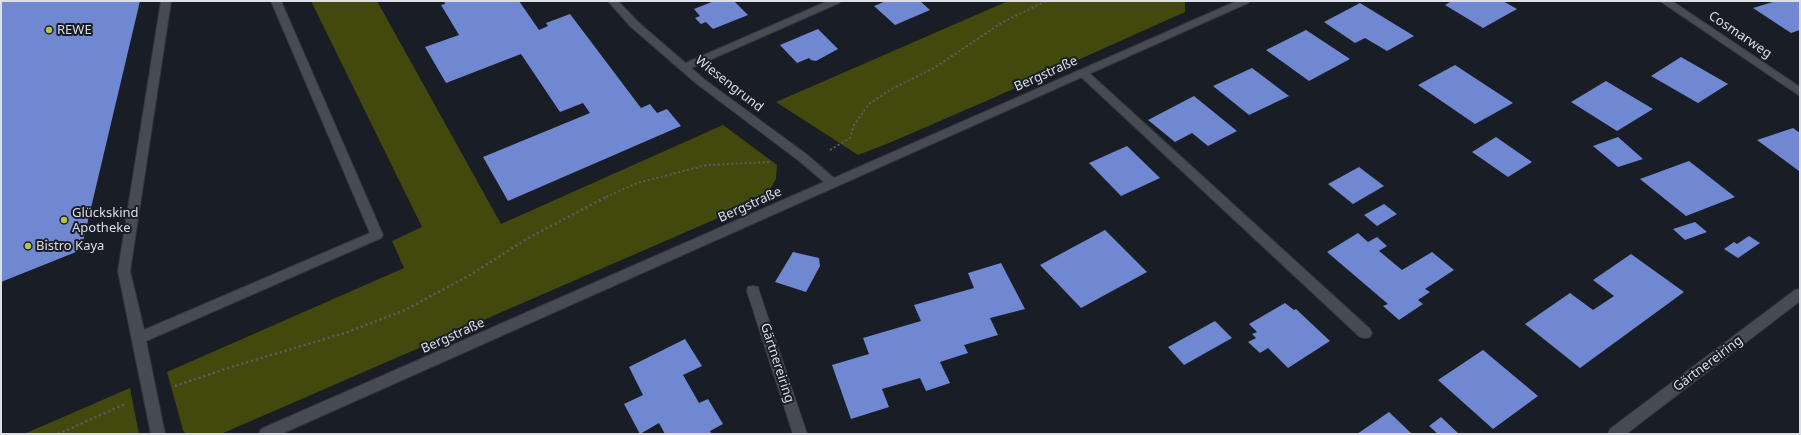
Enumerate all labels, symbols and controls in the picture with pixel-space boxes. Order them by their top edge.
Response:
street label: Cosmarweg [1706,8,1774,62]
place label: REWE [57,22,92,38]
marker: REWE [44,25,54,35]
street label: Wiesengrund [692,53,766,115]
street label: Bergstraße [1012,53,1080,95]
street label: Bergstraße [716,184,784,226]
place label: Glückskind Apotheke [72,205,139,236]
marker: Glückskind Apotheke [59,215,69,225]
place label: Bistro Kaya [36,238,104,254]
marker: Bistro Kaya [23,241,33,251]
street label: Bergstraße [419,315,487,357]
street label: Gärtnereiring [757,321,797,405]
street label: Gärtnereiring [1670,333,1746,395]

